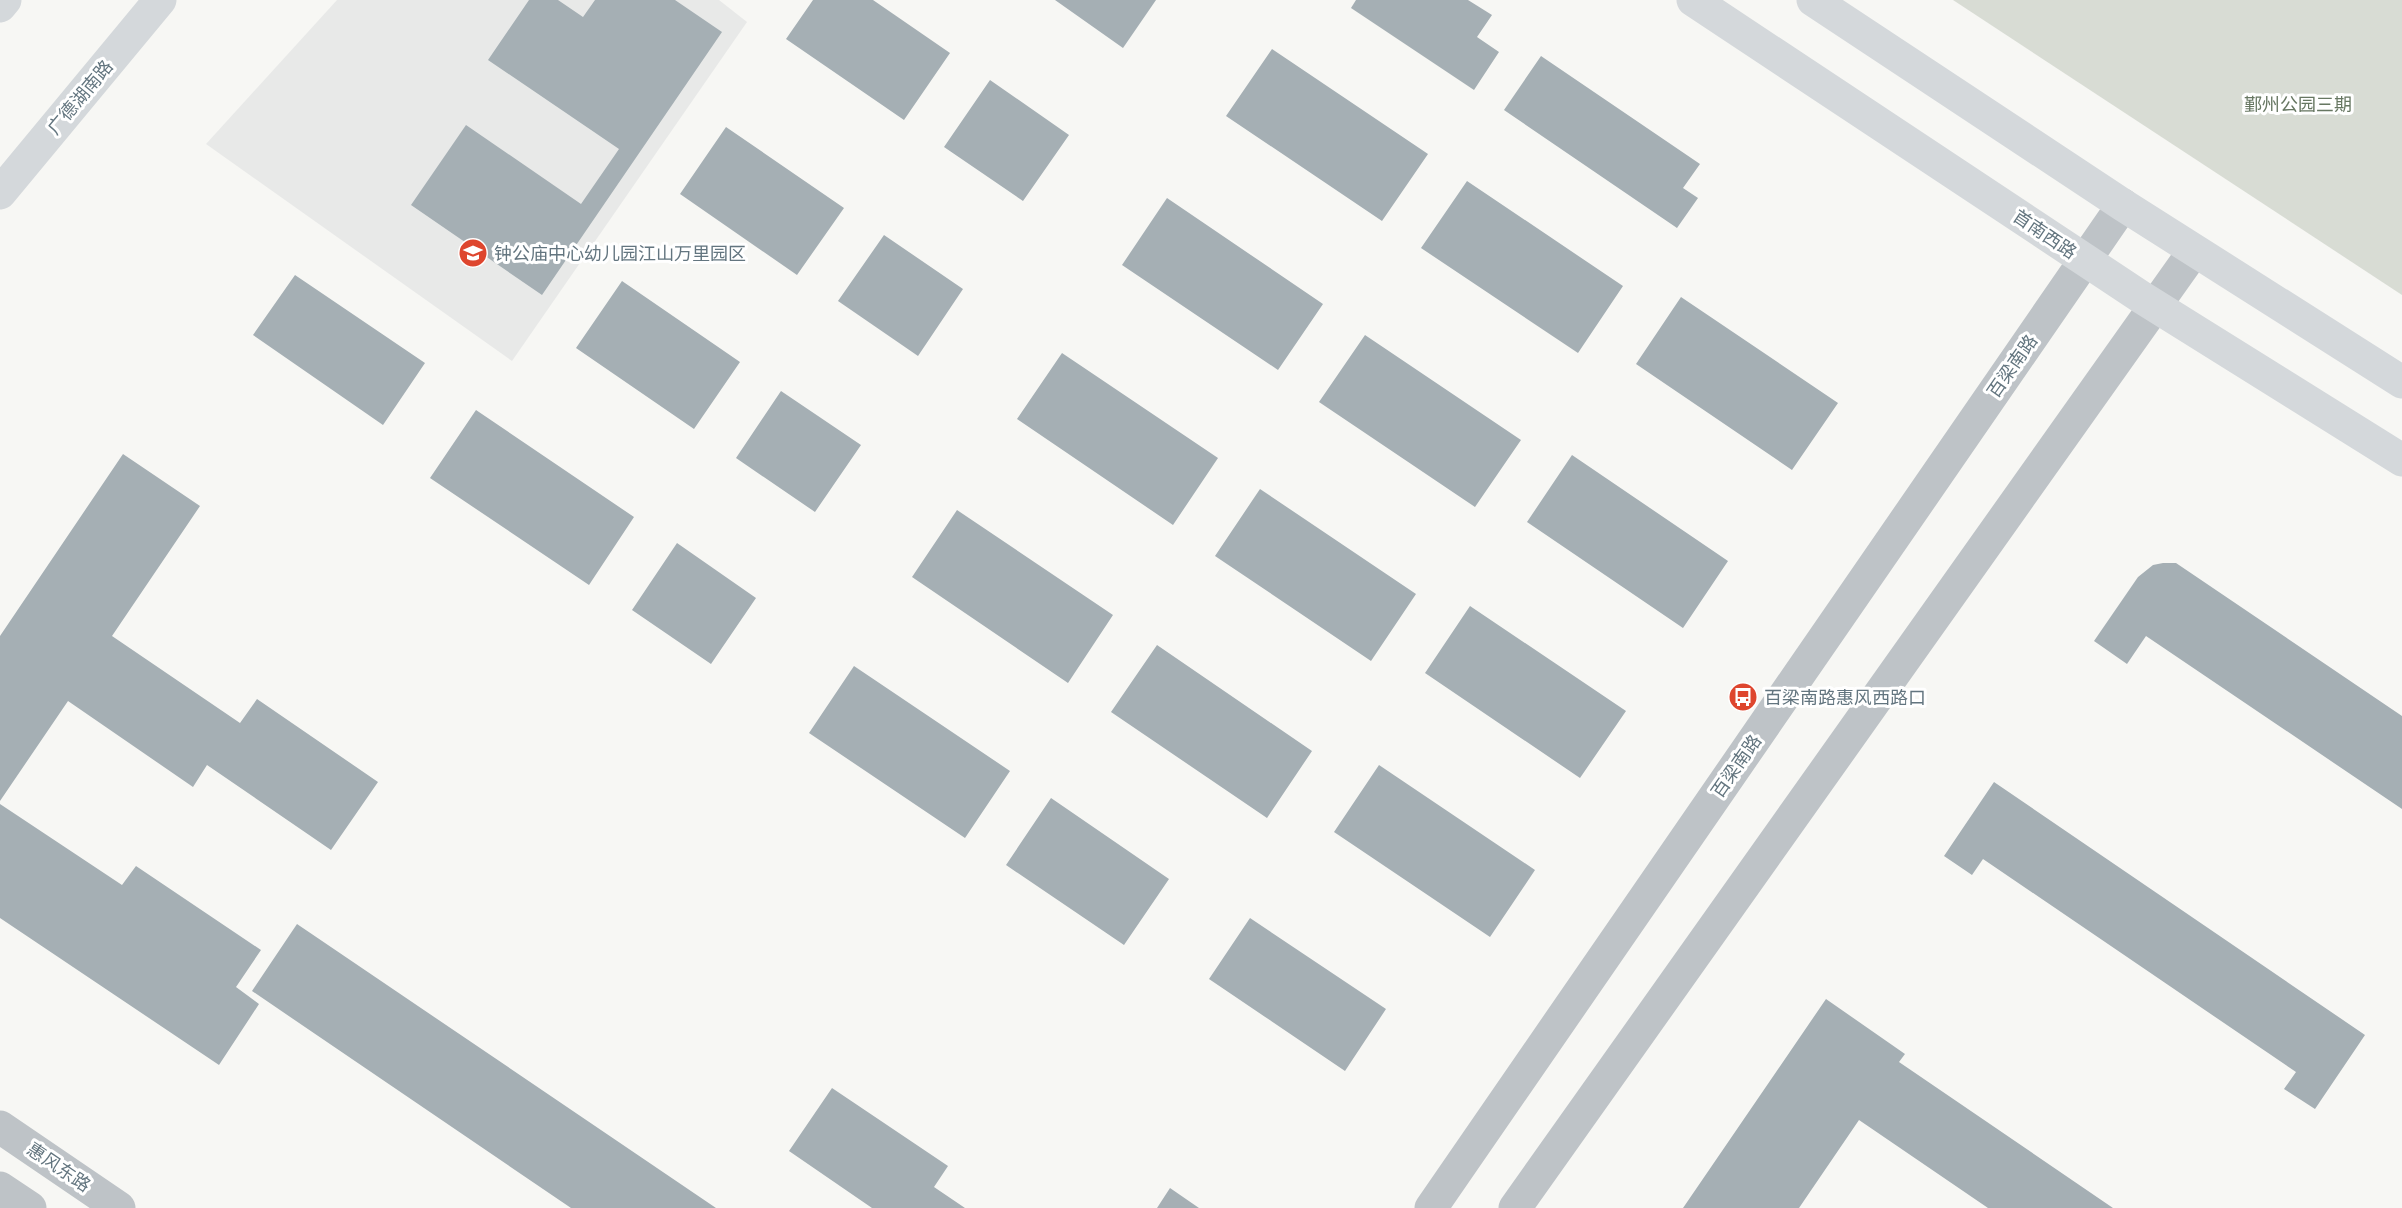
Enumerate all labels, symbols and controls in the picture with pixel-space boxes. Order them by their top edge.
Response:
street label: 广德湖南路 [42,55,118,139]
park label: 鄞州公园三期 [2244,93,2352,116]
street label: 首南西路 [2009,204,2081,264]
school or university icon: 钟公庙中心幼儿园江山万里园区 [457,237,489,269]
place label: 钟公庙中心幼儿园江山万里园区 [494,242,746,265]
street label: 百梁南路 [1982,330,2042,402]
bus stop icon: 百梁南路惠风西路口 [1727,681,1759,713]
place label: 百梁南路惠风西路口 [1764,686,1926,709]
street label: 百梁南路 [1706,730,1766,802]
street label: 惠风东路 [23,1137,95,1197]

